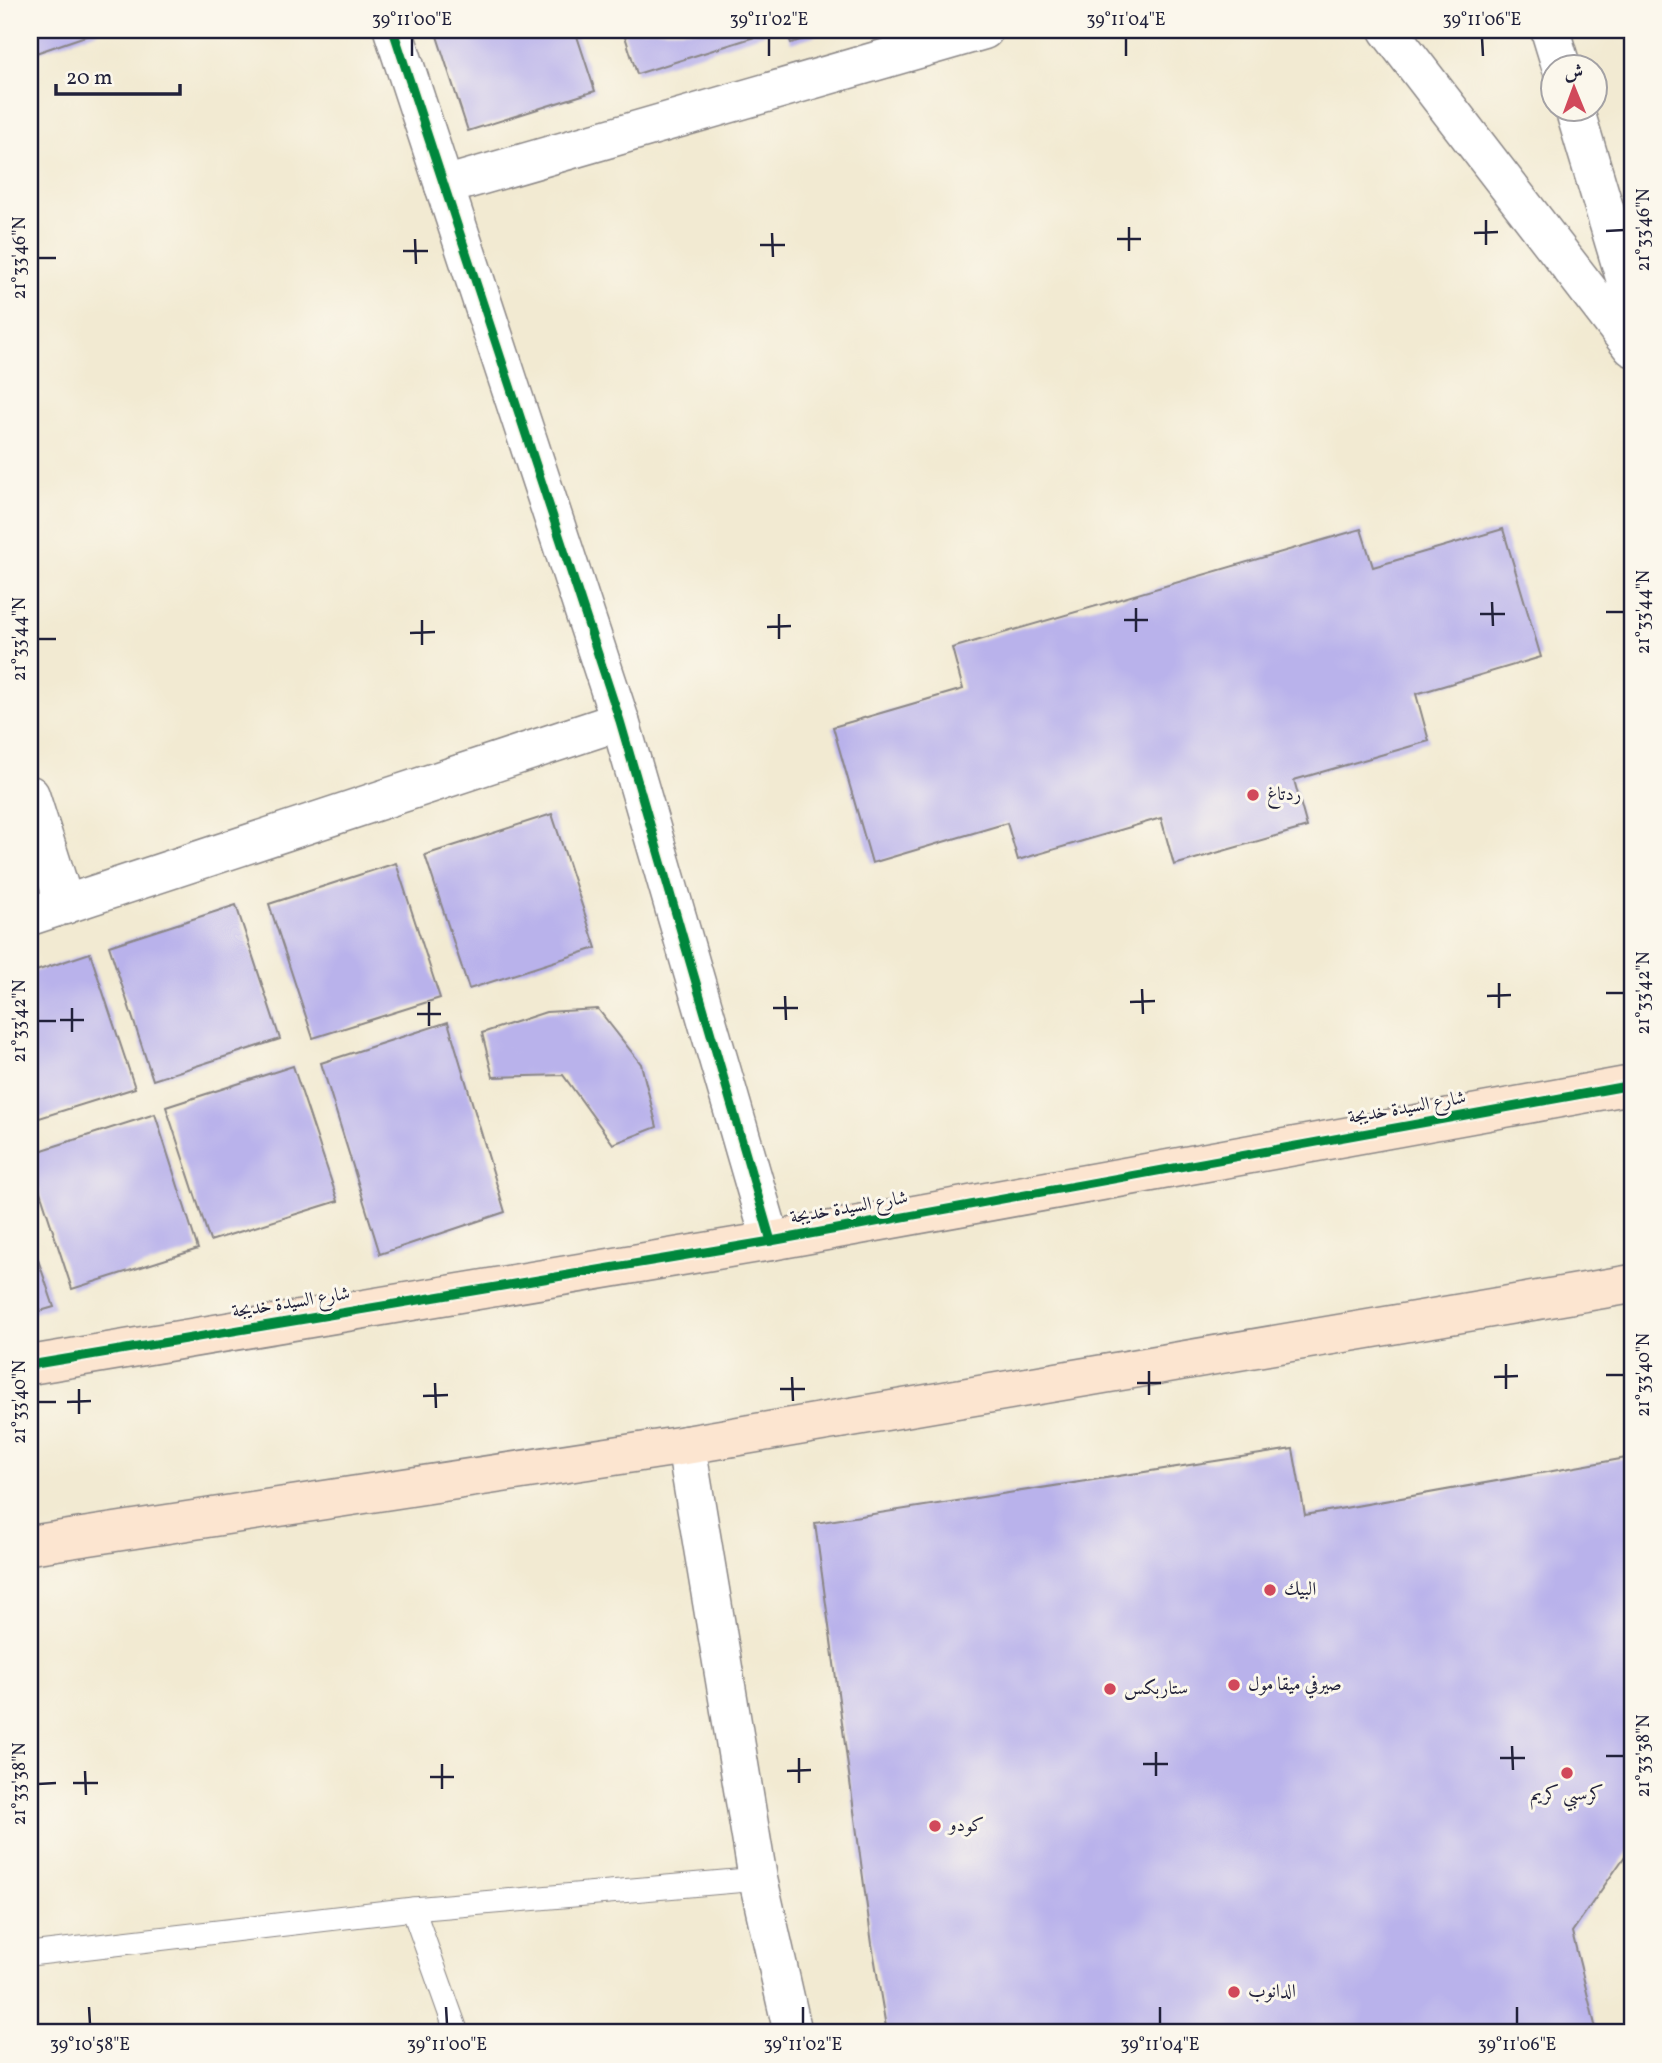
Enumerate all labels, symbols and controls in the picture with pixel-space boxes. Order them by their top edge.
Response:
text: 39°11'00"E [372,8,452,33]
text: 39°11'02"E [730,8,809,33]
text: 39°11'04"E [1086,8,1166,33]
text: 39°11'06"E [1443,8,1522,33]
scale bar [56,52,180,96]
north arrow [1540,52,1610,122]
text: ش [1564,60,1583,86]
text: 20 m [66,64,112,93]
text: 21°33'46"N [1632,188,1657,272]
text: 21°33'46"N [8,216,33,300]
text: 21°33'44"N [1632,570,1657,654]
text: 21°33'44"N [8,597,33,681]
place label: ردتاغ [1267,782,1301,809]
marker: ردتاغ [1245,787,1261,803]
text: 21°33'42"N [1632,951,1657,1035]
text: 21°33'42"N [8,979,33,1063]
street label: شارع السيدة خديجة [1346,1085,1468,1132]
street label: شارع السيدة خديجة [788,1185,910,1232]
street label: شارع السيدة خديجة [230,1281,352,1326]
text: 21°33'40"N [1632,1333,1657,1417]
text: 21°33'40"N [8,1360,33,1444]
place label: البيك [1284,1577,1316,1603]
marker: البيك [1262,1582,1278,1598]
place label: صيرفي ميقا مول [1248,1672,1342,1699]
place label: ستاربكس [1124,1676,1188,1702]
marker: صيرفي ميقا مول [1226,1677,1242,1693]
marker: ستاربكس [1102,1681,1118,1697]
text: 21°33'38"N [1632,1714,1657,1798]
text: 21°33'38"N [8,1742,33,1826]
marker: كرسبي كريم [1559,1765,1575,1781]
place label: كرسبي كريم [1530,1782,1604,1812]
place label: كودو [947,1813,984,1839]
marker: كودو [927,1818,943,1834]
place label: الدانوب [1248,1979,1296,2005]
marker: الدانوب [1226,1984,1242,2000]
text: 39°10'58"E [50,2033,130,2058]
text: 39°11'00"E [407,2033,487,2058]
text: 39°11'02"E [764,2033,843,2058]
text: 39°11'04"E [1120,2033,1200,2058]
text: 39°11'06"E [1478,2033,1557,2058]

